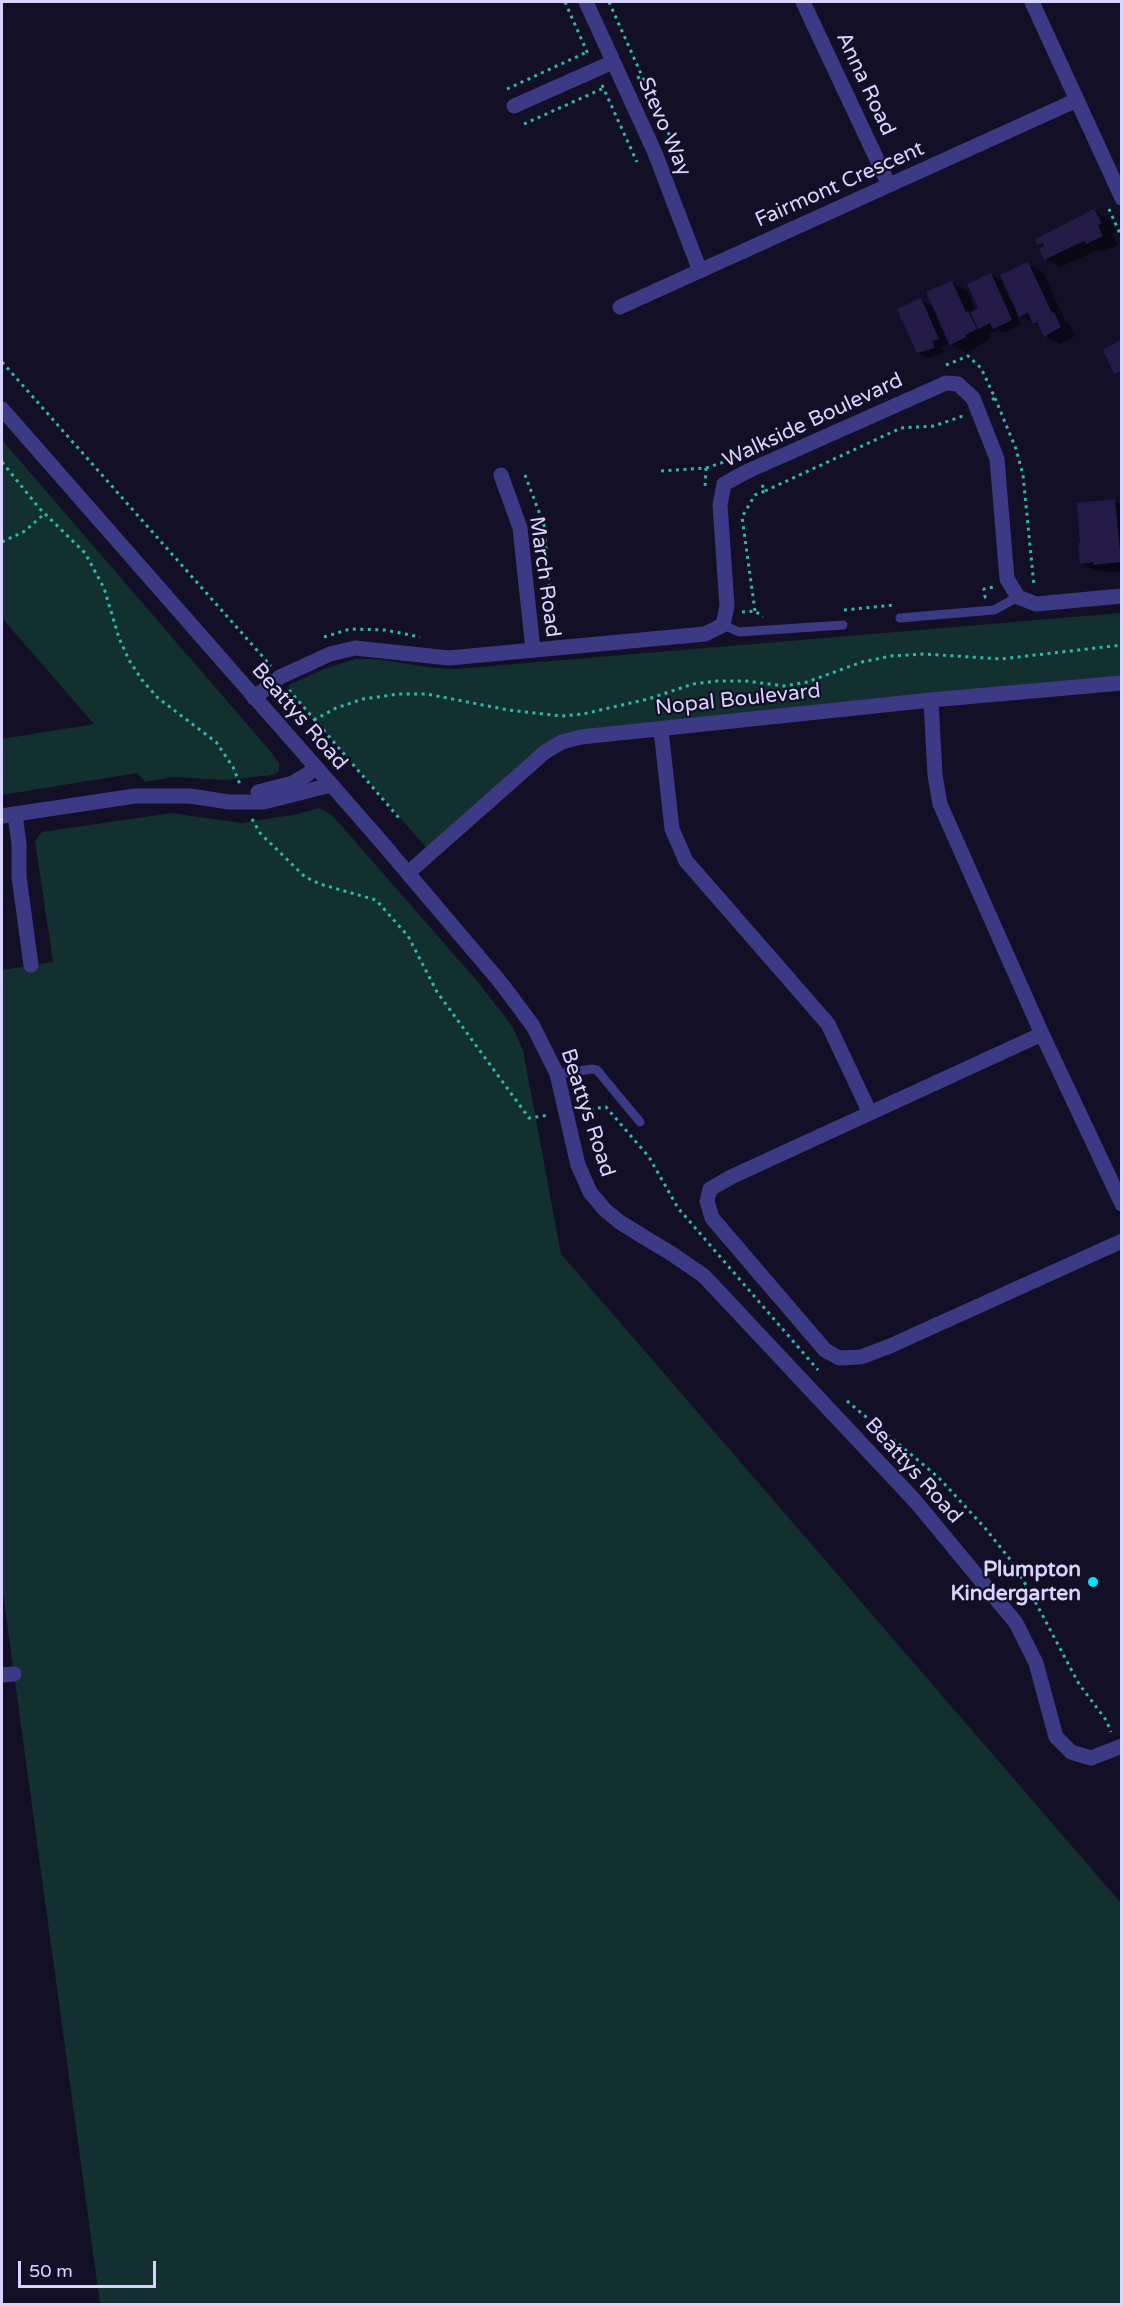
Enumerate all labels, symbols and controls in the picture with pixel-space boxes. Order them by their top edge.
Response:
street label: Anna Road [830,28,900,140]
street label: Stevo Way [632,74,696,180]
street label: Fairmont Crescent [752,136,928,234]
street label: Walkside Boulevard [719,368,907,474]
street label: March Road [523,515,565,639]
street label: Beattys Road [246,658,352,776]
street label: Nopal Boulevard [654,679,822,721]
street label: Beattys Road [554,1046,620,1180]
street label: Beattys Road [859,1413,967,1529]
place label: Plumpton Kindergarten [950,1557,1081,1607]
marker: Plumpton Kindergarten [1086,1575,1100,1589]
scale bar [21,2249,159,2287]
text: 50 m [29,2260,73,2282]

